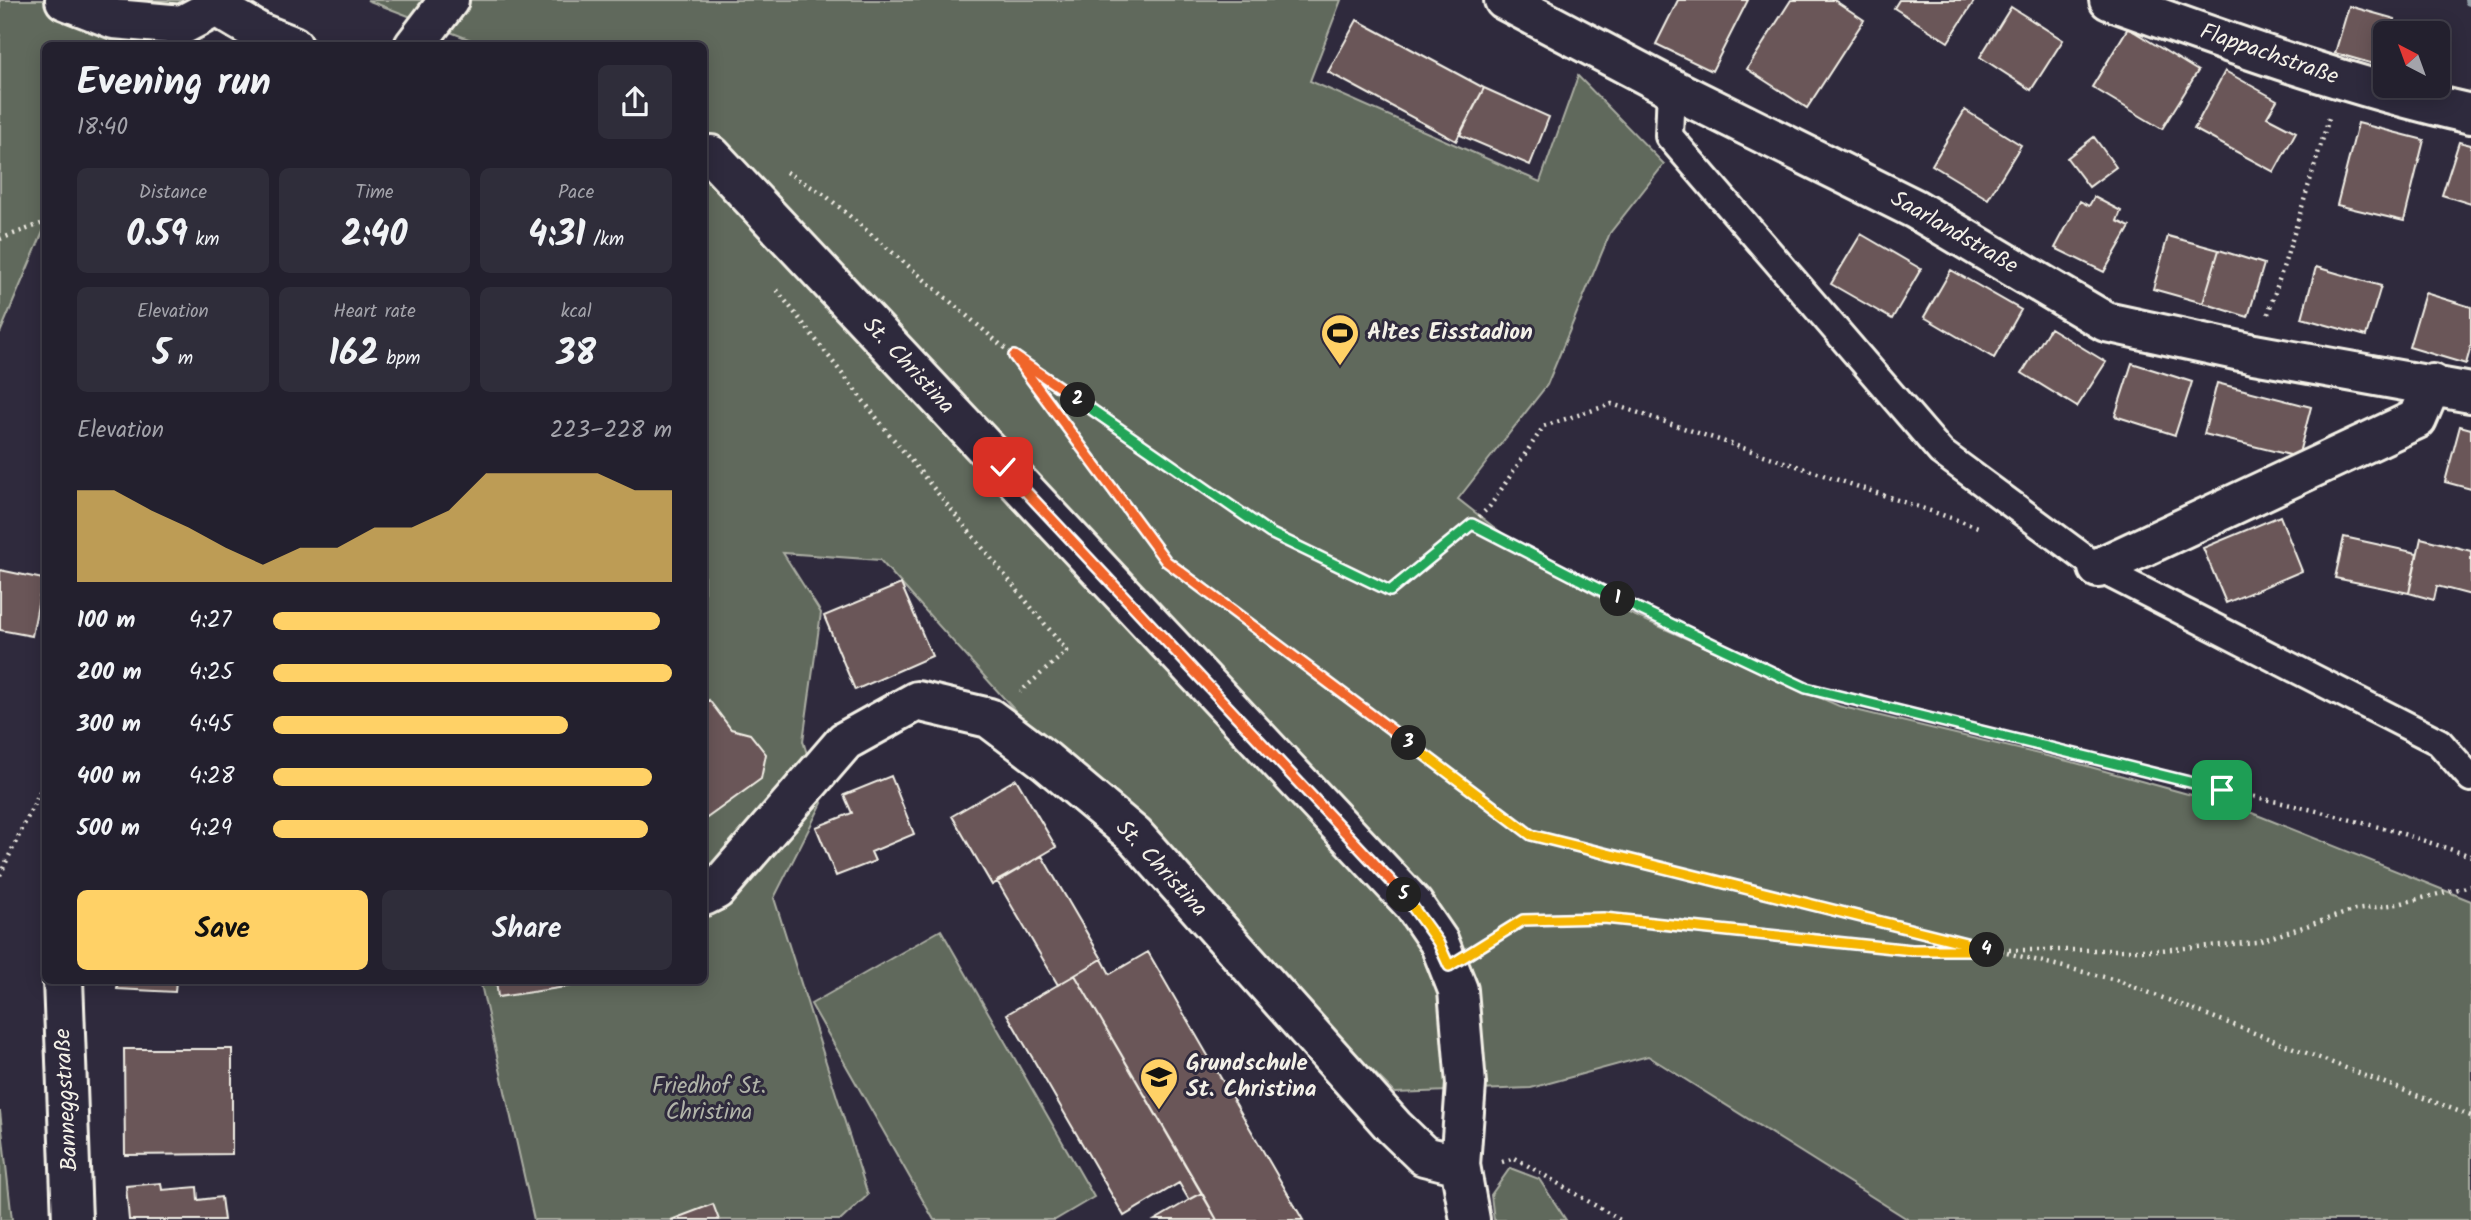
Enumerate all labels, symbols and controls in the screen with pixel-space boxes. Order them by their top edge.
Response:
street label: Flappachstraße [2195,14,2343,96]
north arrow [2373,21,2450,98]
map controls [2373,21,2450,98]
text: Evening run [77,54,271,114]
button: share [598,65,672,139]
text: 18:40 [77,110,128,146]
text: Distance [139,178,207,208]
text: Time [355,178,394,208]
text: Pace [558,178,594,208]
street label: Saarlandstraße [1883,182,2025,284]
text: 0.59 [126,208,188,264]
text: 2:40 [341,208,408,264]
text: 4:31 [528,208,586,264]
text: km [188,225,219,255]
text: /km [586,225,624,255]
text: Elevation [137,297,209,327]
text: Heart rate [333,297,416,327]
text: kcal [561,297,592,327]
street label: St. Christina [853,309,963,423]
sports icon: Altes Eisstadion [1319,312,1361,367]
place label: Altes Eisstadion [1367,315,1533,351]
text: 5 [153,327,170,383]
text: 162 [329,327,379,383]
text: 38 [556,327,596,383]
text: m [170,344,193,374]
text: bpm [379,344,420,374]
pin: 2 [1060,382,1096,418]
text: 2 [1072,384,1083,414]
text: Elevation [77,413,164,449]
text: 223–228 m [550,413,672,449]
pin [973,437,1033,497]
icon: check [984,448,1022,486]
pin: 1 [1600,582,1636,616]
text: 1 [1615,583,1620,613]
text: 100 m [77,603,135,639]
text: 4:27 [189,603,231,639]
text: 200 m [77,655,142,691]
text: 4:25 [189,655,233,691]
text: 300 m [77,707,141,743]
text: 4:45 [189,707,232,743]
pin: 3 [1392,726,1426,760]
text: 3 [1403,727,1414,757]
text: 400 m [77,759,141,795]
text: 4:28 [189,759,235,795]
pin [2192,760,2252,820]
icon: arrive [2203,771,2241,809]
text: 500 m [77,811,140,847]
text: 4:29 [189,811,232,847]
street label: St. Christina [1106,812,1216,926]
pin: 5 [1386,878,1422,912]
text: 5 [1399,879,1408,909]
button: Save [77,890,368,970]
button: Share [382,890,672,970]
pin: 4 [1969,932,2004,968]
text: 4 [1981,934,1992,964]
street label: Banneggstraße [45,1028,89,1172]
place label: Grundschule St. Christina [1186,1046,1317,1108]
school or university icon: Grundschule St. Christina [1138,1056,1180,1111]
park label: Friedhof St. Christina [652,1069,766,1131]

